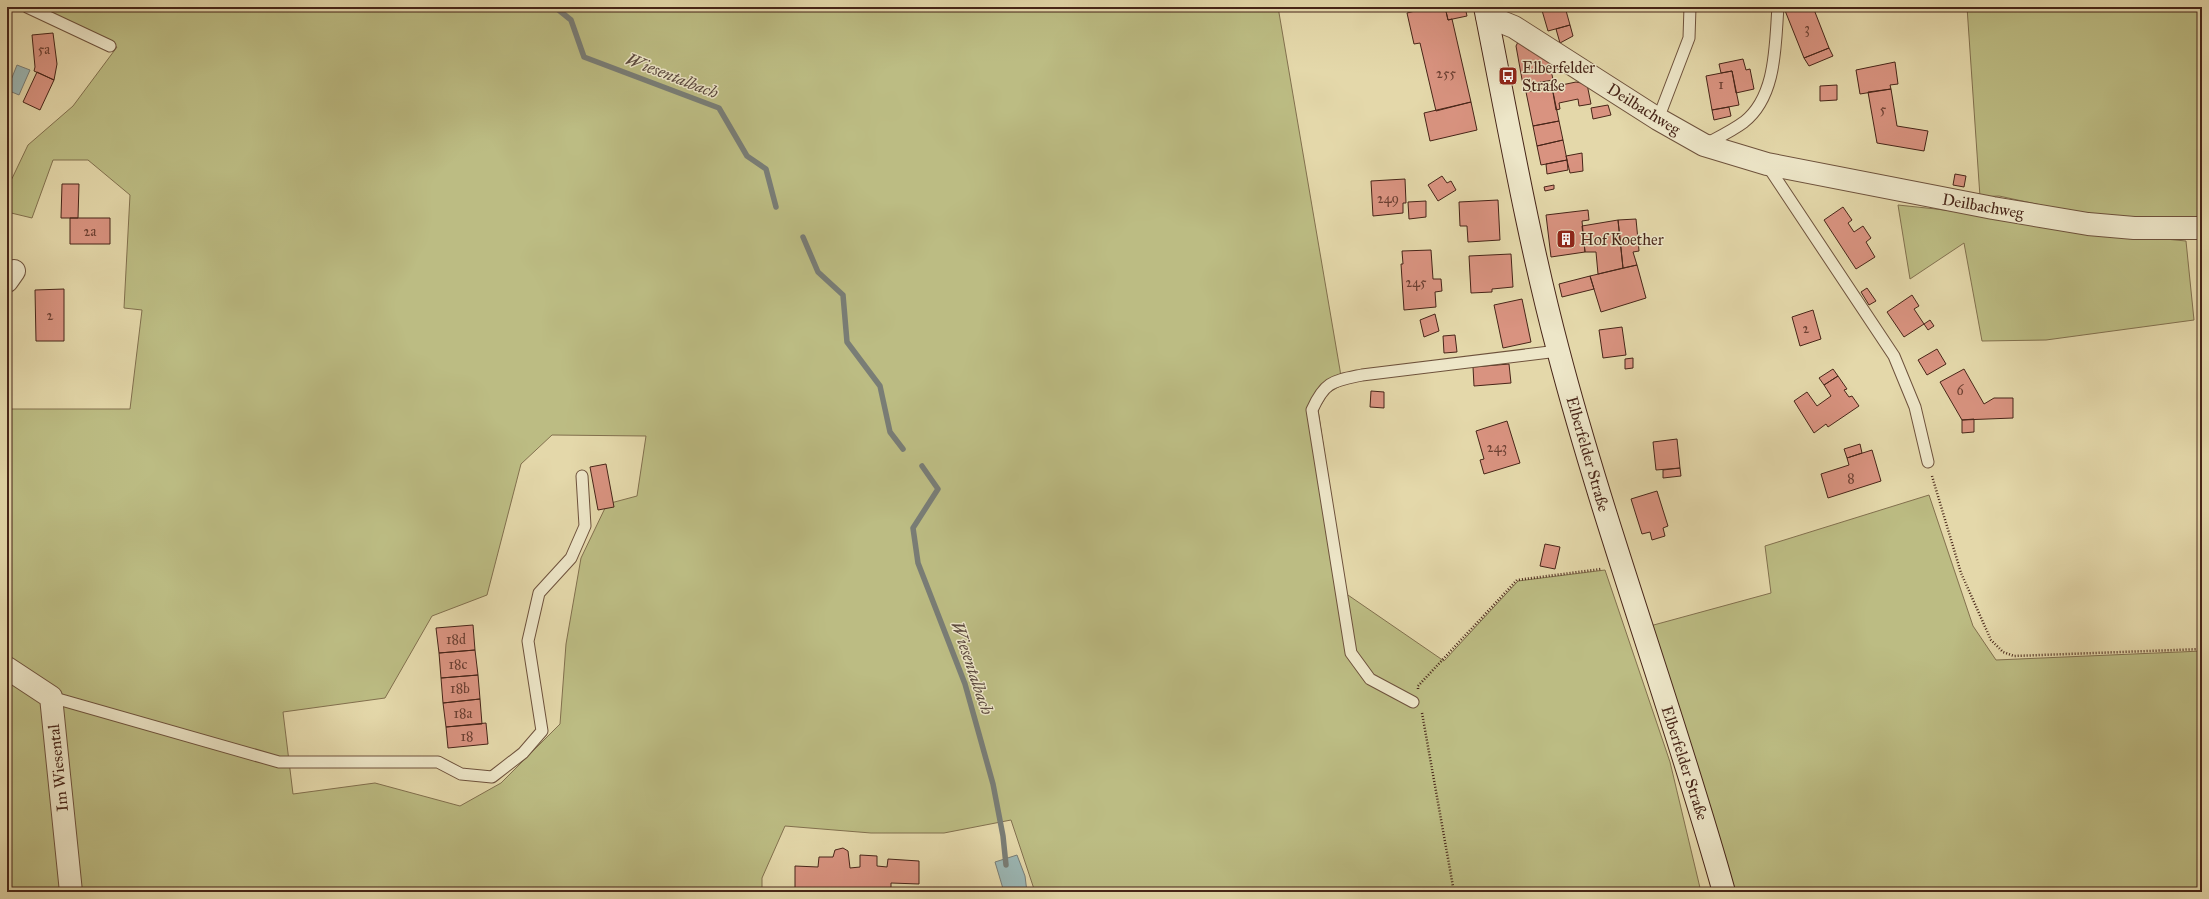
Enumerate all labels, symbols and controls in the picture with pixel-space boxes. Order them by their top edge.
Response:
house number: 3 [1804,20,1810,37]
house number: 5a [38,41,50,58]
water label: Wiesentalbach [623,49,721,103]
place label: Elberfelder Straße [1522,58,1595,95]
house number: 255 [1436,65,1456,82]
bus stop icon: Elberfelder Straße [1497,65,1519,87]
house number: 1 [1718,76,1724,93]
street label: Deilbachweg [1603,79,1684,140]
house number: 5 [1880,101,1887,118]
street label: Deilbachweg [1941,189,2026,224]
house number: 249 [1377,190,1399,207]
house number: 2a [84,223,96,240]
building icon: Hof Koether [1555,228,1577,250]
place label: Hof Koether [1580,230,1664,249]
house number: 245 [1405,274,1427,291]
house number: 2 [47,307,54,324]
house number: 2 [1803,320,1810,337]
house number: 6 [1956,382,1964,399]
street label: Elberfelder Straße [1562,394,1614,514]
house number: 243 [1487,439,1507,456]
house number: 8 [1847,470,1855,487]
water label: Wiesentalbach [946,618,998,718]
house number: 18d [446,631,466,648]
house number: 18c [449,656,468,673]
house number: 18b [450,680,470,697]
street label: Elberfelder Straße [1658,703,1713,823]
house number: 18a [454,705,473,722]
street label: Im Wiesental [44,723,72,813]
house number: 18 [461,728,473,745]

